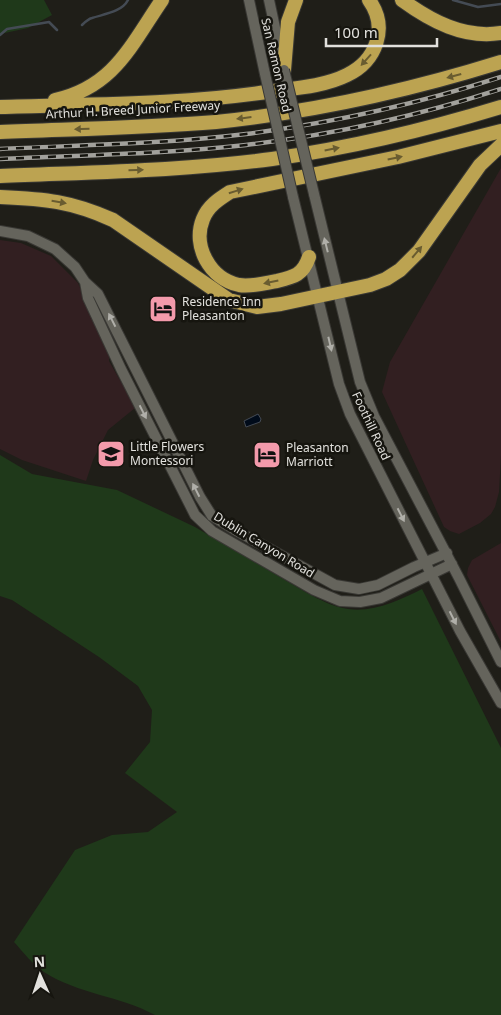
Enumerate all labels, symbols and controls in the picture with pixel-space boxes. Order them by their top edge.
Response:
scale bar [326,15,437,47]
street label: San Ramon Road [257,16,296,114]
text: 100 m [334,22,378,42]
one-way arrow [360,54,372,66]
one-way arrow [447,72,462,80]
street label: Arthur H. Breed Junior Freeway [45,96,222,123]
one-way arrow [235,114,251,122]
one-way arrow [73,125,89,133]
one-way arrow [325,145,341,153]
one-way arrow [387,153,403,161]
one-way arrow [128,166,144,174]
one-way arrow [229,187,244,195]
one-way arrow [52,198,68,206]
one-way arrow [322,238,330,253]
one-way arrow [412,245,423,258]
one-way arrow [264,278,279,286]
place label: Residence Inn Pleasanton [182,293,261,324]
hotel icon: Residence Inn Pleasanton [148,294,178,324]
one-way arrow [108,313,116,328]
one-way arrow [326,337,334,352]
street label: Foothill Road [348,389,395,463]
one-way arrow [139,405,147,420]
place label: Little Flowers Montessori [130,438,205,469]
school or university icon: Little Flowers Montessori [96,439,126,469]
place label: Pleasanton Marriott [286,439,349,470]
hotel icon: Pleasanton Marriott [252,440,282,470]
one-way arrow [192,483,200,497]
street label: Dublin Canyon Road [211,508,318,581]
one-way arrow [397,508,405,523]
one-way arrow [449,610,457,625]
north arrow [15,950,65,1000]
text: N [33,952,45,971]

